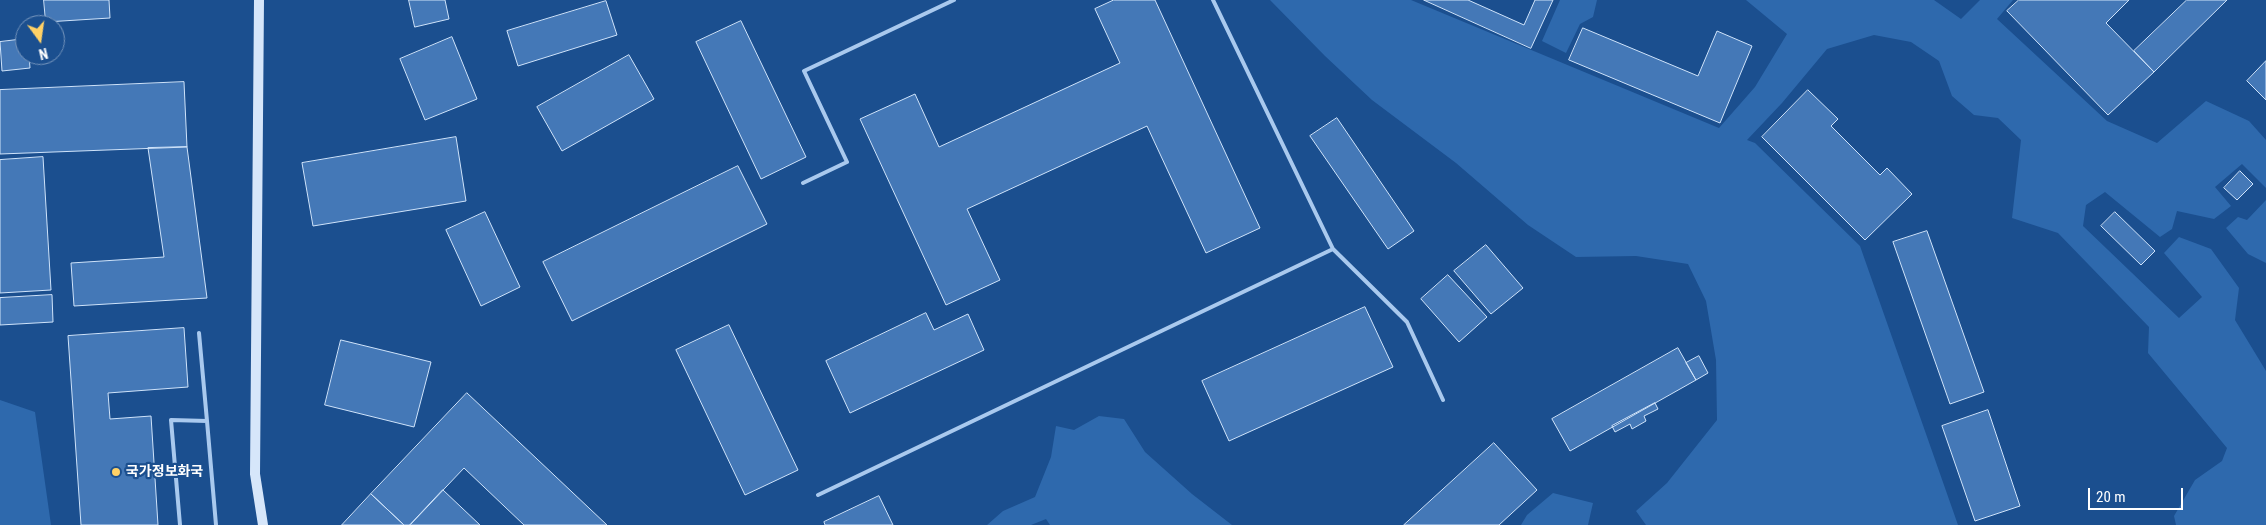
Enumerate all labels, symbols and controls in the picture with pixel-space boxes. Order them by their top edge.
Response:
north arrow [15,15,65,65]
text: N [37,45,49,62]
place label: 국가정보화국 [126,464,203,480]
marker: 국가정보화국 [110,466,122,478]
scale bar [2091,478,2186,510]
text: 20 m [2096,488,2126,506]

